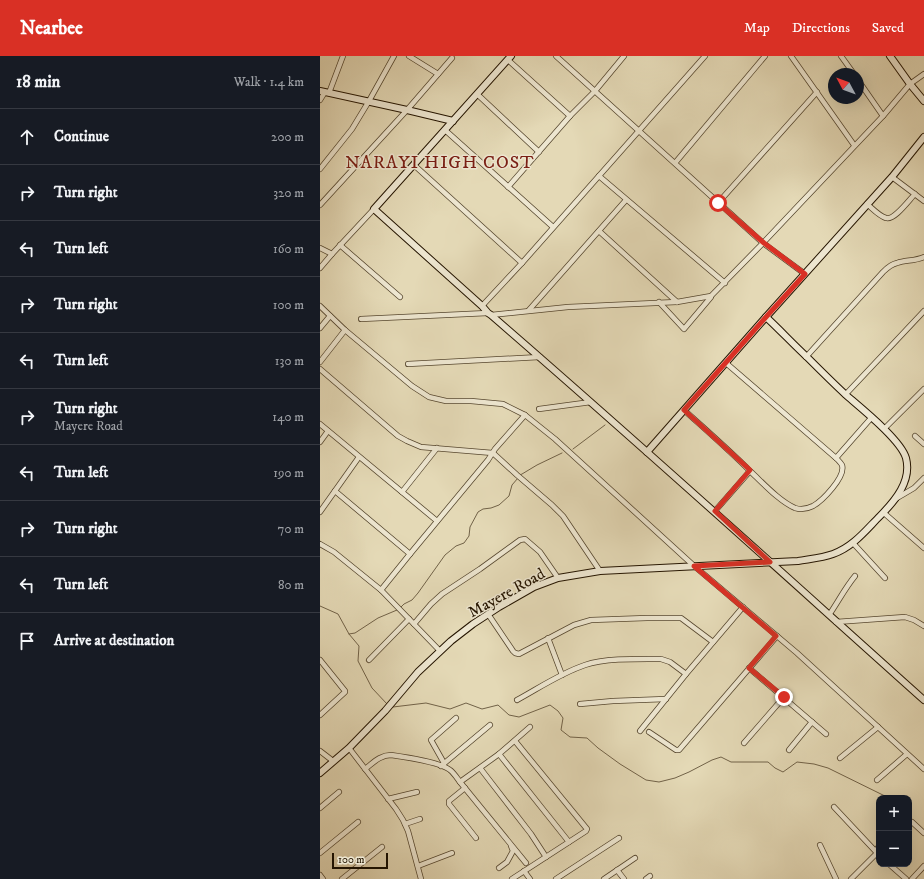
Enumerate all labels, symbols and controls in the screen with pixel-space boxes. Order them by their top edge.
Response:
text: Nearbee [20,17,83,40]
text: Map [744,19,770,37]
text: Directions [792,19,850,37]
text: Saved [872,19,904,37]
north arrow [828,68,864,104]
text: 18 min [16,71,60,93]
text: Walk · 1.4 km [234,74,304,90]
icon: ahead [16,126,38,148]
text: Continue [54,127,109,146]
text: 200 m [271,129,304,145]
district label: NARAYI HIGH COST [345,152,535,174]
icon: right [16,182,38,204]
text: Turn right [54,183,117,202]
text: 320 m [273,185,304,201]
route start [709,194,727,212]
icon: left [16,238,38,260]
text: Turn left [54,239,108,258]
text: 160 m [273,241,304,257]
icon: right [16,294,38,316]
text: Turn right [54,295,117,314]
text: 100 m [273,297,304,313]
icon: left [16,350,38,372]
text: Turn left [54,351,108,370]
text: 130 m [275,353,304,369]
text: Turn right [54,399,117,418]
icon: right [16,406,38,428]
text: 140 m [272,409,304,425]
text: Mayere Road [54,418,123,434]
icon: left [16,462,38,484]
text: Turn left [54,463,108,482]
text: 190 m [273,465,304,481]
icon: right [16,518,38,540]
text: Turn right [54,519,117,538]
text: 70 m [278,521,304,537]
street label: Mayere Road [465,564,548,622]
icon: left [16,574,38,596]
text: Turn left [54,575,108,594]
text: 80 m [278,577,304,593]
icon: arrive [16,630,38,652]
text: Arrive at destination [54,631,174,650]
route end [775,688,793,706]
map controls [876,795,912,867]
button: + [876,795,912,831]
button: − [876,831,912,867]
scale bar [332,851,388,870]
text: 100 m [338,853,364,867]

